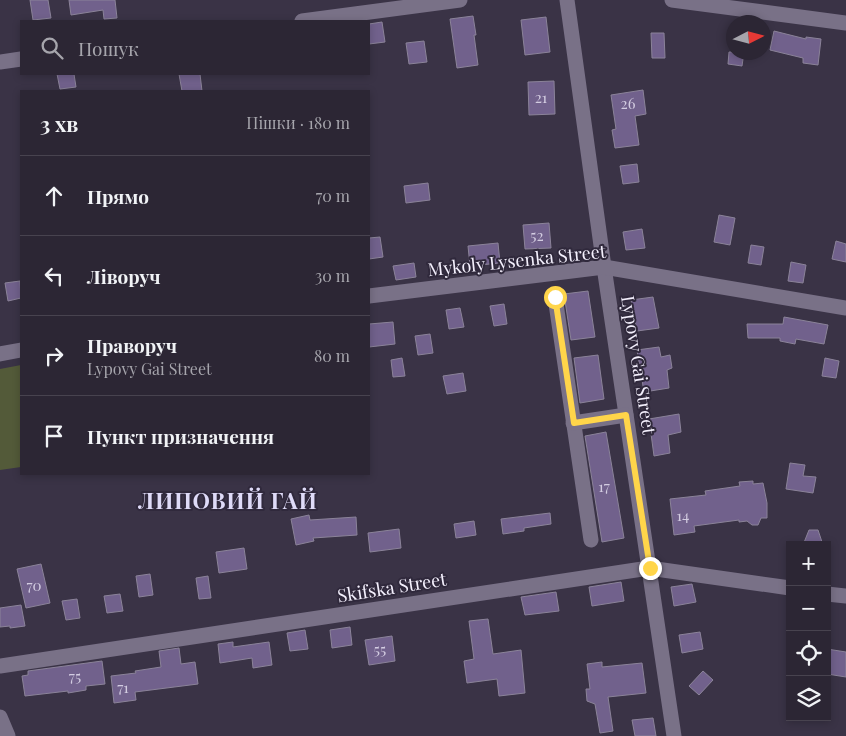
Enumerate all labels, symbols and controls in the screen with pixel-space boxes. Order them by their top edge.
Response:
north arrow [726,15,771,60]
search box [20,20,370,75]
icon: search [38,34,66,62]
text: Пошук [78,35,139,61]
house number: 21 [535,87,548,107]
house number: 26 [621,93,636,113]
text: 3 хв [40,109,78,137]
text: Пішки · 180 m [246,112,350,133]
icon: ahead [40,182,68,210]
text: Прямо [87,183,149,209]
text: 70 m [316,185,350,206]
house number: 52 [530,225,544,245]
street label: Mykoly Lysenka Street [427,239,608,281]
icon: left [40,262,68,290]
text: Ліворуч [87,263,161,289]
text: 30 m [315,265,350,286]
route start [544,286,567,309]
street label: Lypovy Gai Street [616,294,662,437]
text: Праворуч [87,332,177,358]
icon: right [40,342,68,370]
text: 80 m [314,345,350,366]
text: Lypovy Gai Street [87,358,212,379]
icon: arrive [40,422,68,450]
text: Пункт призначення [87,423,274,449]
house number: 17 [598,476,610,496]
district label: ЛИПОВИЙ ГАЙ [137,485,318,515]
house number: 14 [677,505,689,525]
map controls [786,541,831,721]
button: + [786,541,831,586]
route end [639,557,662,580]
street label: Skifska Street [336,566,449,607]
house number: 70 [26,575,42,595]
button: − [786,586,831,631]
button: locate [786,631,831,676]
house number: 55 [374,639,386,659]
house number: 75 [69,666,81,686]
button: layers [786,676,831,721]
house number: 71 [117,677,129,697]

